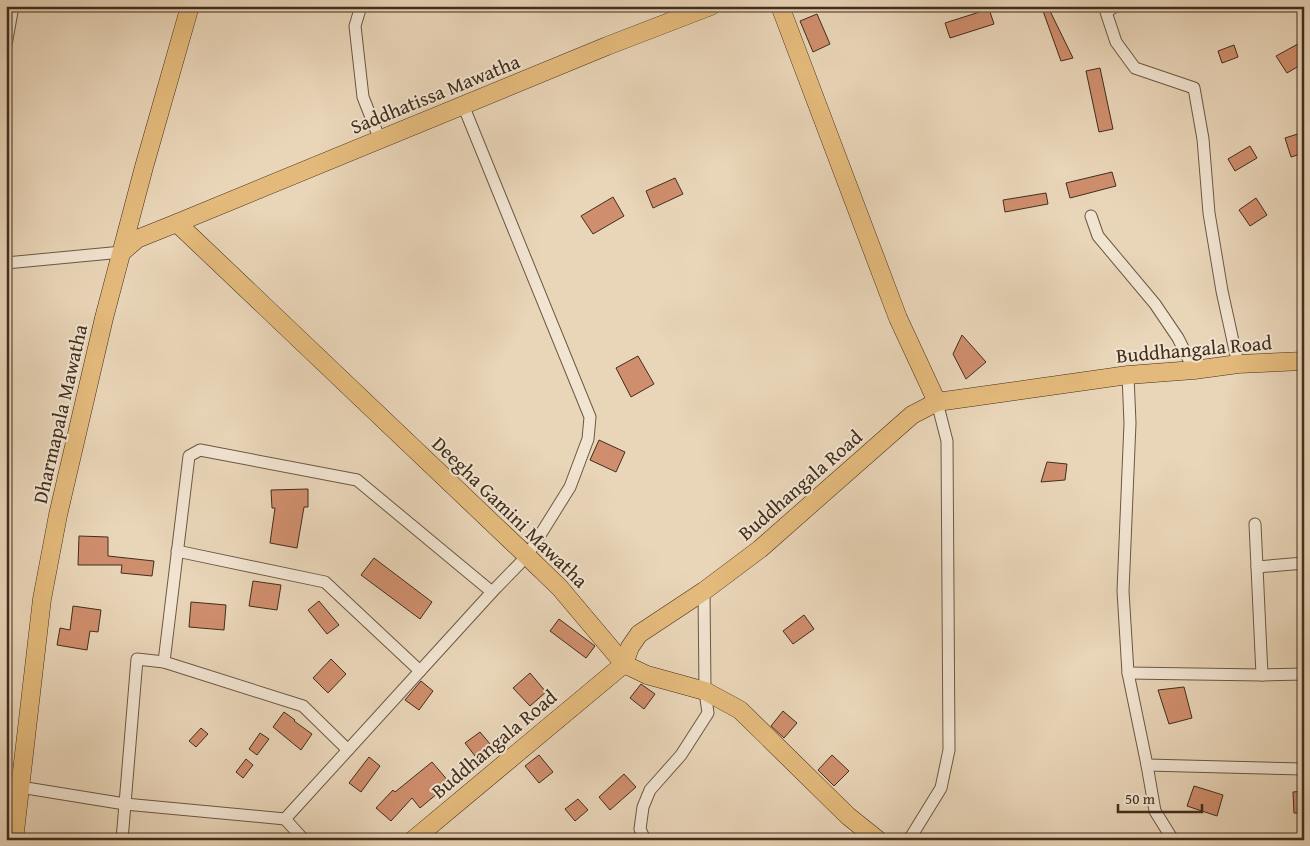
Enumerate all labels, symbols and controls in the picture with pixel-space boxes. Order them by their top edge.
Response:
street label: Saddhatissa Mawatha [346,46,524,141]
street label: Dharmapala Mawatha [25,321,94,506]
street label: Buddhangala Road [1115,327,1273,370]
street label: Buddhangala Road [731,422,868,547]
street label: Deegha Gamini Mawatha [426,429,595,594]
street label: Buddhangala Road [425,682,563,805]
scale bar [1118,781,1201,813]
text: 50 m [1125,788,1156,809]

